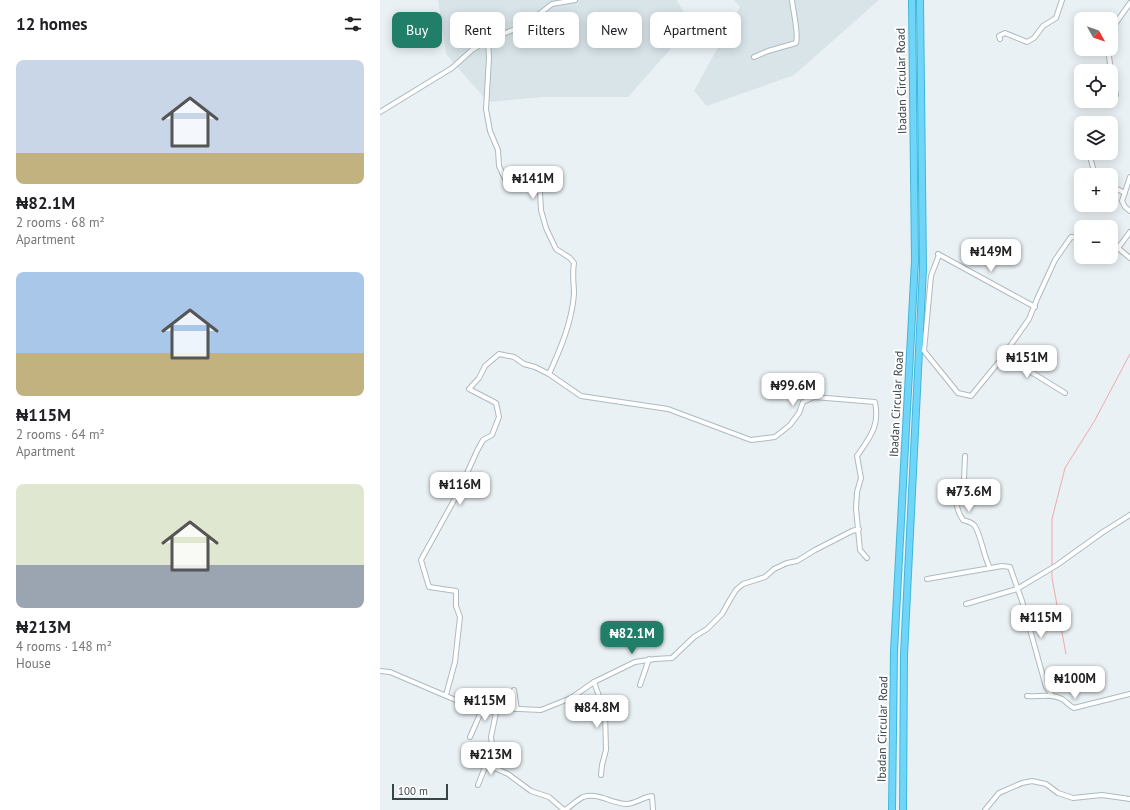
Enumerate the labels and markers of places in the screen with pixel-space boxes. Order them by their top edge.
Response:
pin: ₦141M [505,166,561,200]
pin: ₦149M [963,239,1019,273]
pin: ₦151M [999,345,1055,379]
pin: ₦99.6M [760,373,826,407]
pin: ₦116M [432,472,488,506]
pin: ₦73.6M [936,479,1002,513]
pin: ₦115M [1013,605,1069,639]
pin: ₦82.1M [599,621,665,655]
pin: ₦100M [1047,666,1103,700]
pin: ₦115M [457,688,513,722]
pin: ₦84.8M [564,695,630,729]
pin: ₦213M [463,742,519,776]

